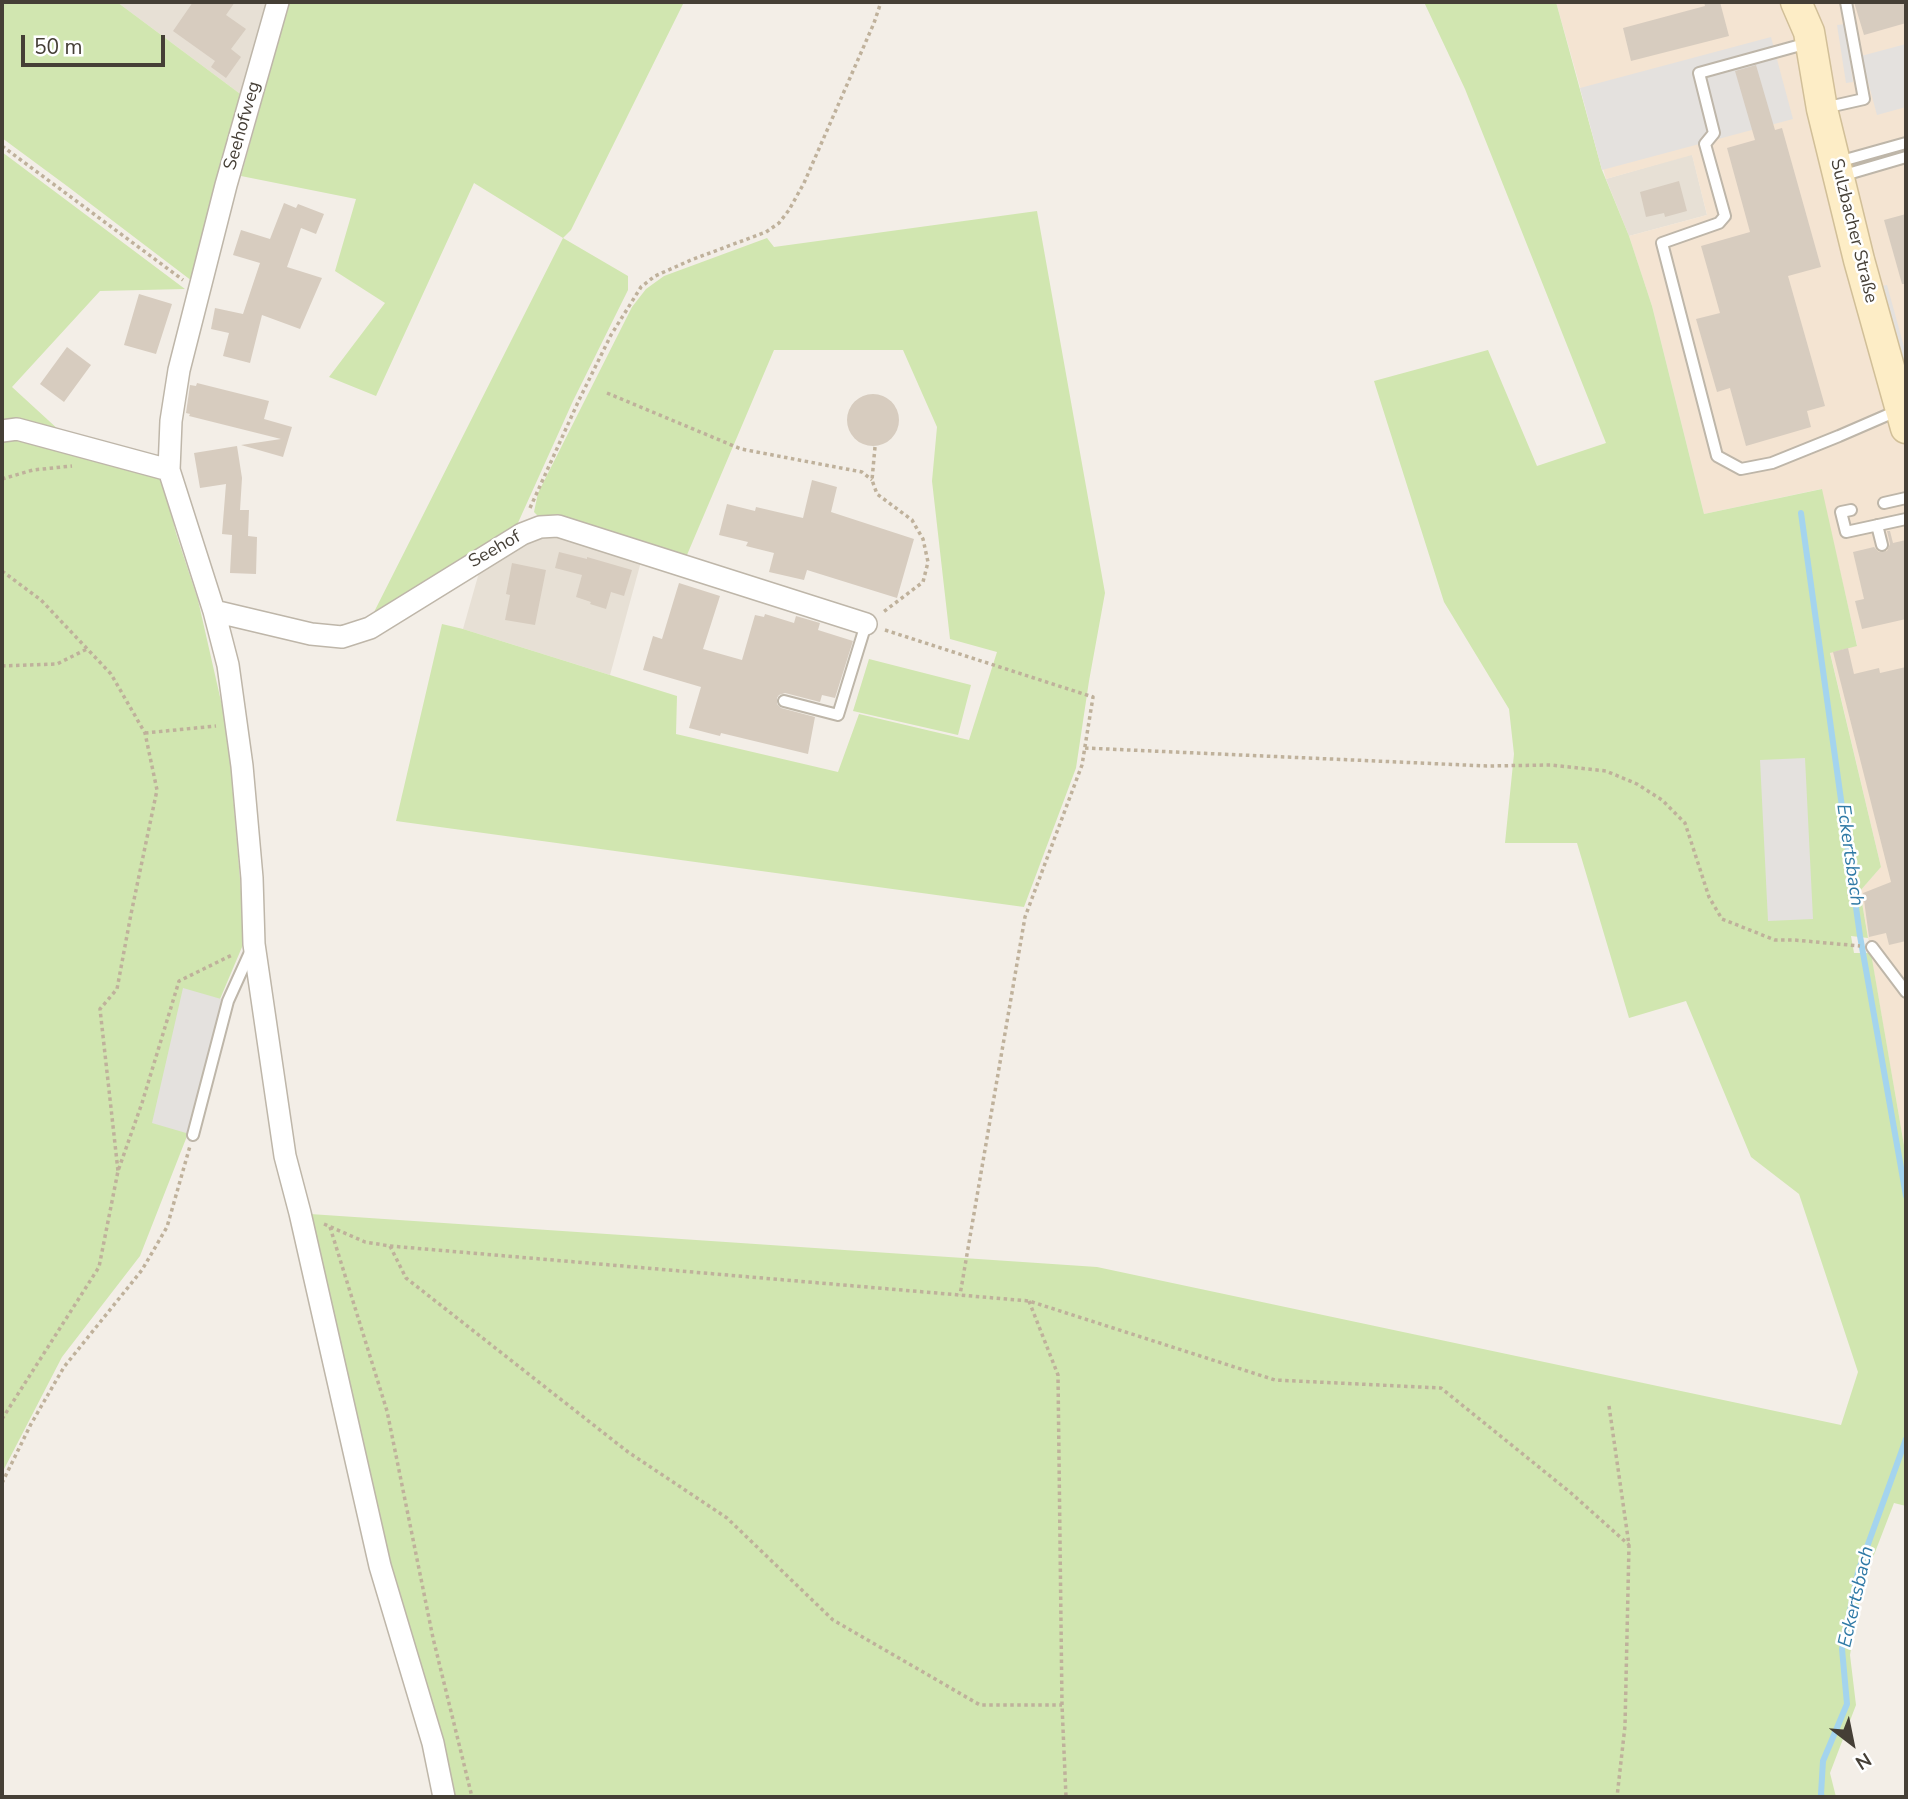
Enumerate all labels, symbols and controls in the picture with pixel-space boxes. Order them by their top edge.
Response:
scale bar [24,21,168,65]
text: 50 m [34,33,83,61]
street label: Seehofweg [220,79,266,173]
street label: Sulzbacher Straße [1825,157,1881,305]
street label: Seehof [465,527,525,573]
water label: Eckertsbach [1831,802,1867,908]
water label: Eckertsbach [1834,1544,1880,1650]
north arrow [1817,1708,1887,1778]
text: N [1850,1746,1876,1776]

